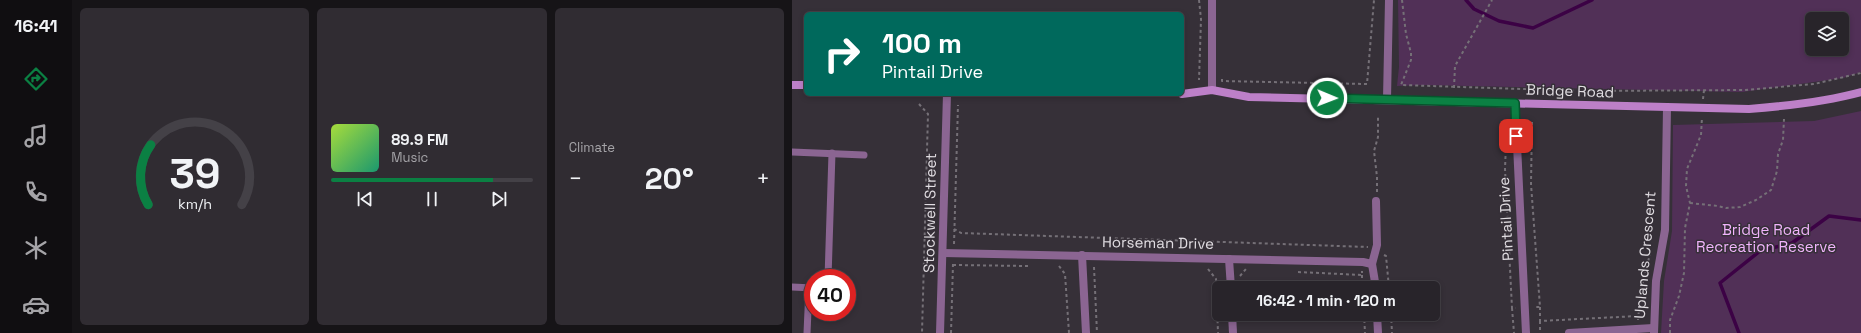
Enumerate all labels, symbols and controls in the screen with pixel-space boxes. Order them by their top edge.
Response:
map controls [1805,12,1849,56]
button: layers [1805,12,1849,56]
text: 16:41 [14,14,58,37]
text: 100 m [882,25,962,61]
icon: right [816,28,868,80]
text: Pintail Drive [882,60,983,83]
icon: directions [22,65,50,93]
position arrow [1306,77,1348,119]
street label: Bridge Road [1526,79,1614,102]
pin [1499,119,1533,153]
icon: music [22,122,50,150]
icon: arrive [1505,125,1527,147]
text: 89.9 FM [391,130,448,149]
text: Climate [569,139,615,156]
text: 39 [169,146,220,199]
text: Music [391,149,428,166]
street label: Stockwell Street [919,153,940,273]
text: 20° [645,159,694,198]
text: − [569,164,582,192]
text: + [756,164,770,192]
street label: Pintail Drive [1494,176,1517,262]
icon: phone [22,178,50,206]
icon: previous [354,188,376,210]
icon: pause [421,188,443,210]
icon: next [488,188,510,210]
street label: Uplands Crescent [1629,190,1660,320]
text: km/h [178,194,212,212]
park label: Bridge Road Recreation Reserve [1696,220,1836,256]
street label: Horseman Drive [1102,232,1214,253]
icon: climate [22,234,50,262]
speed limit sign: 40 [804,269,856,321]
icon: car [22,291,50,319]
text: 16:42 · 1 min · 120 m [1256,291,1396,310]

